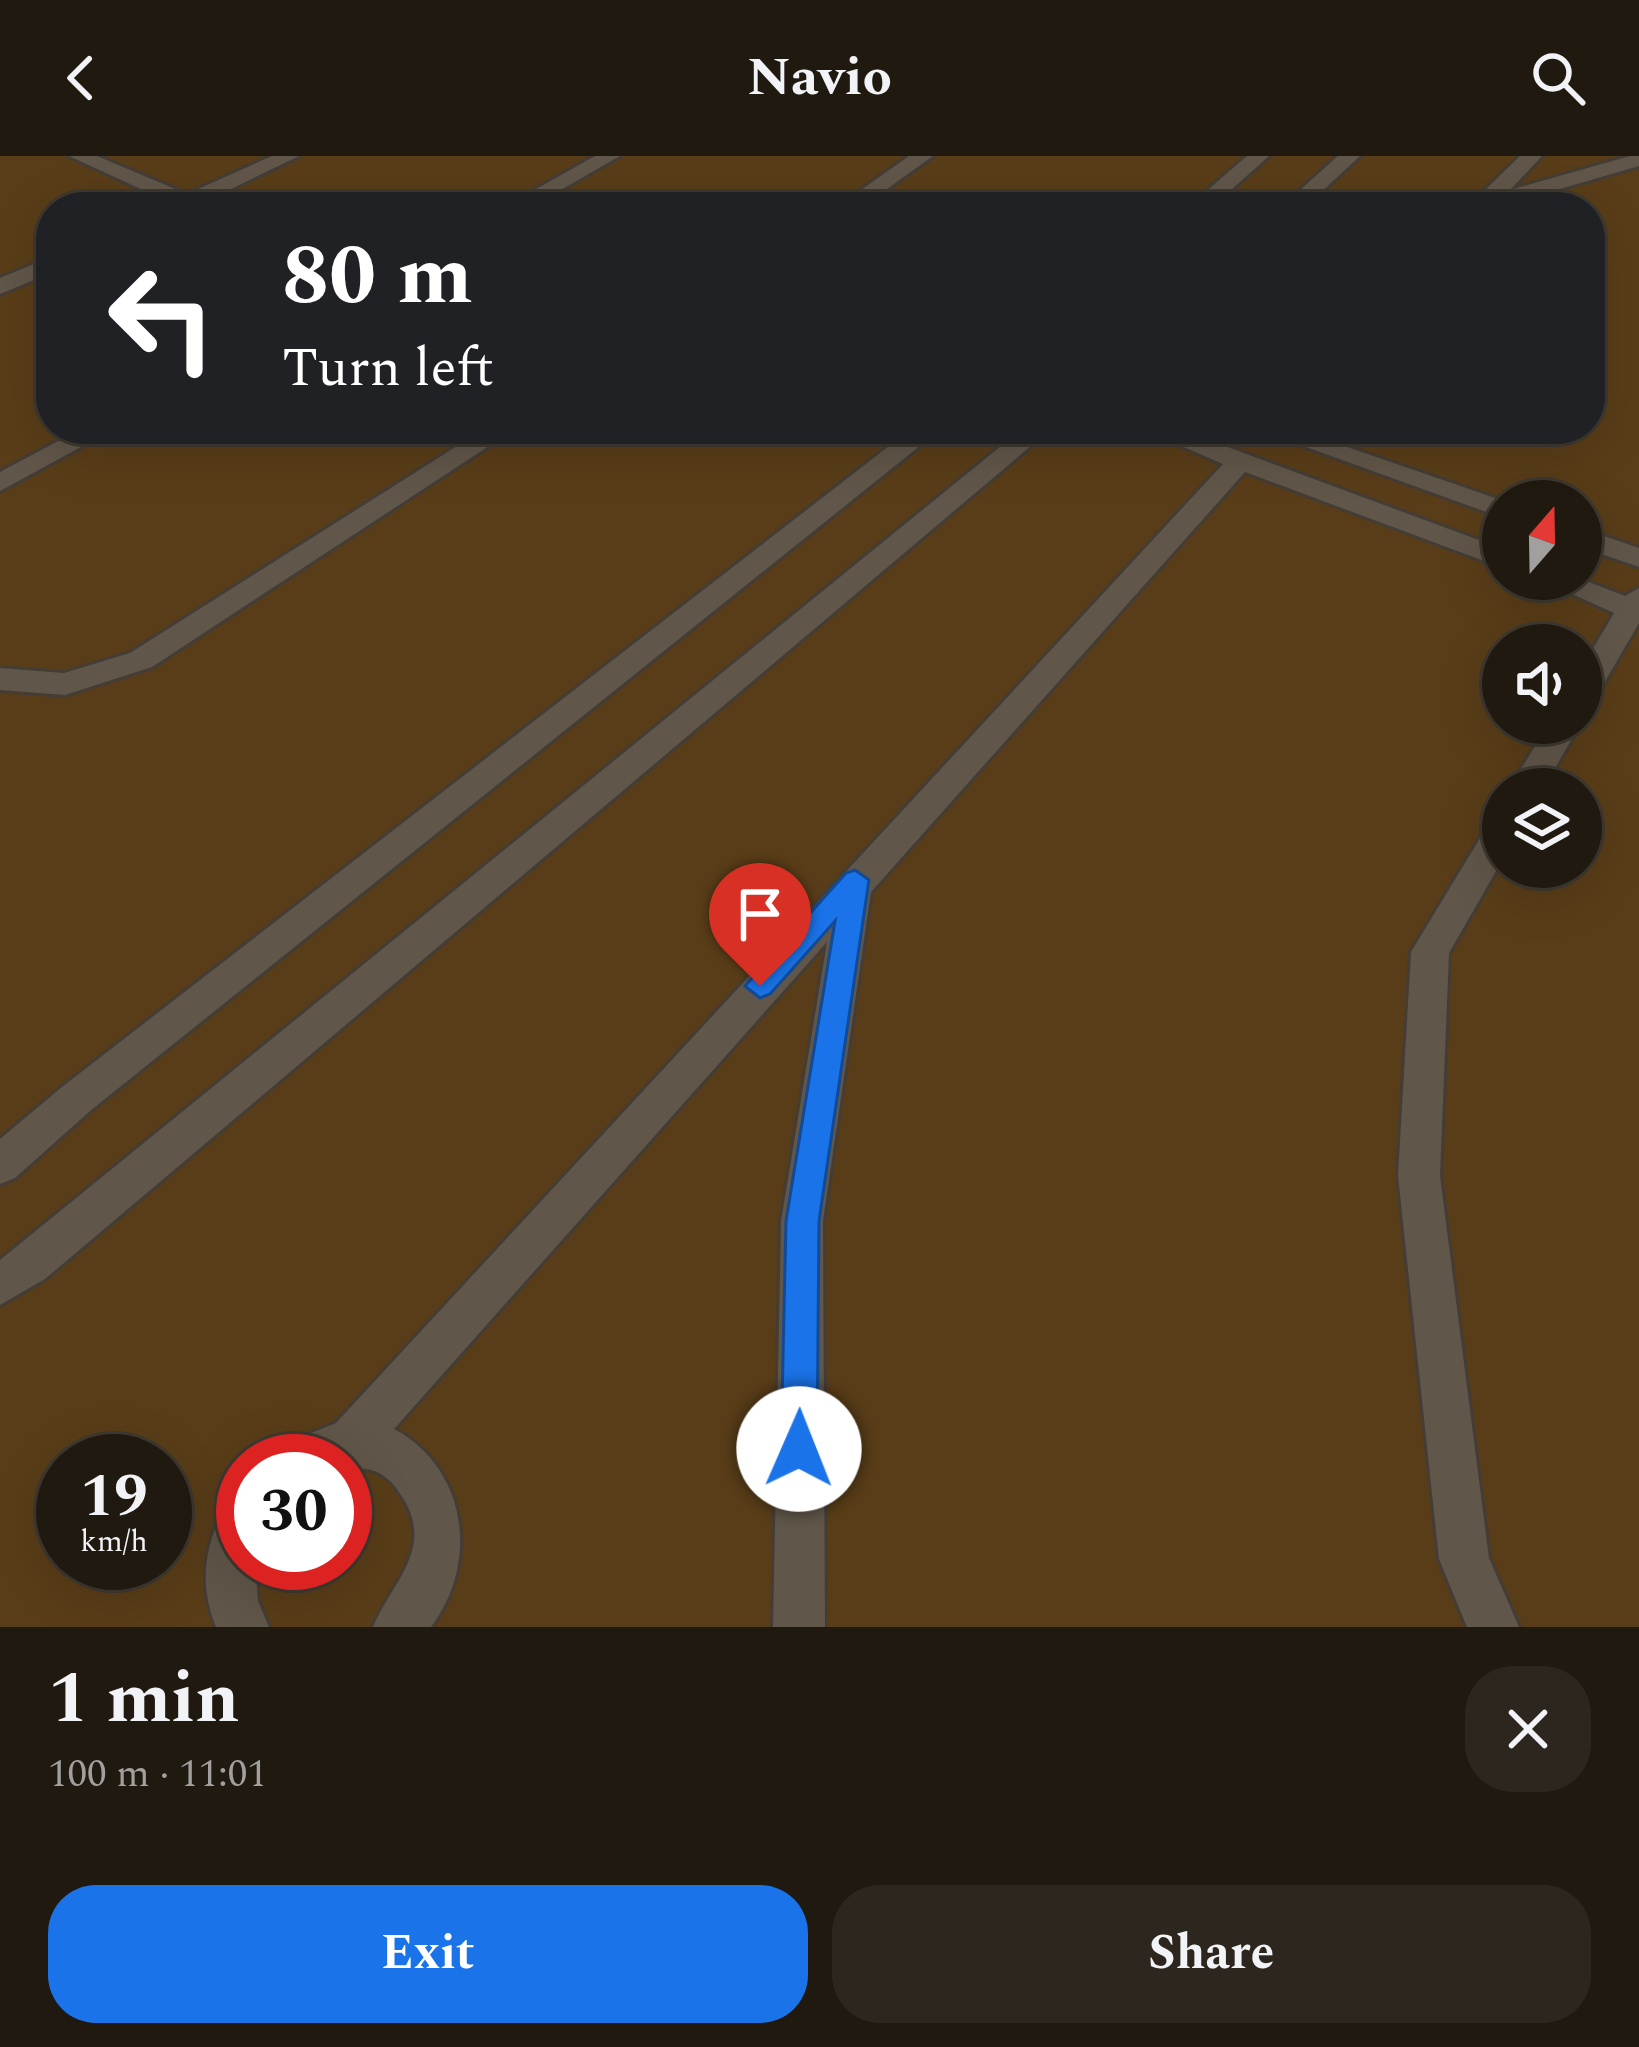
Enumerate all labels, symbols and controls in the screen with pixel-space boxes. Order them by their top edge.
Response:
text: Navio [747,37,892,119]
icon: back [48,45,114,111]
icon: search [1525,45,1591,111]
text: 80 m [282,213,473,341]
icon: left [84,240,240,396]
text: Turn left [282,328,494,410]
north arrow [1482,480,1602,600]
map controls [1482,480,1602,888]
button: sound [1482,624,1602,744]
button: layers [1482,768,1602,888]
pin [709,863,811,986]
icon: arrive [727,881,793,947]
position arrow [736,1386,862,1512]
speed limit sign: 30 [216,1434,372,1590]
text: 19 [80,1451,148,1543]
text: km/h [80,1519,148,1565]
text: 1 min [48,1645,240,1754]
button: close [1465,1666,1591,1792]
text: 100 m · 11:01 [48,1745,267,1804]
button: Exit [48,1885,808,2023]
button: Share [832,1885,1591,2023]

